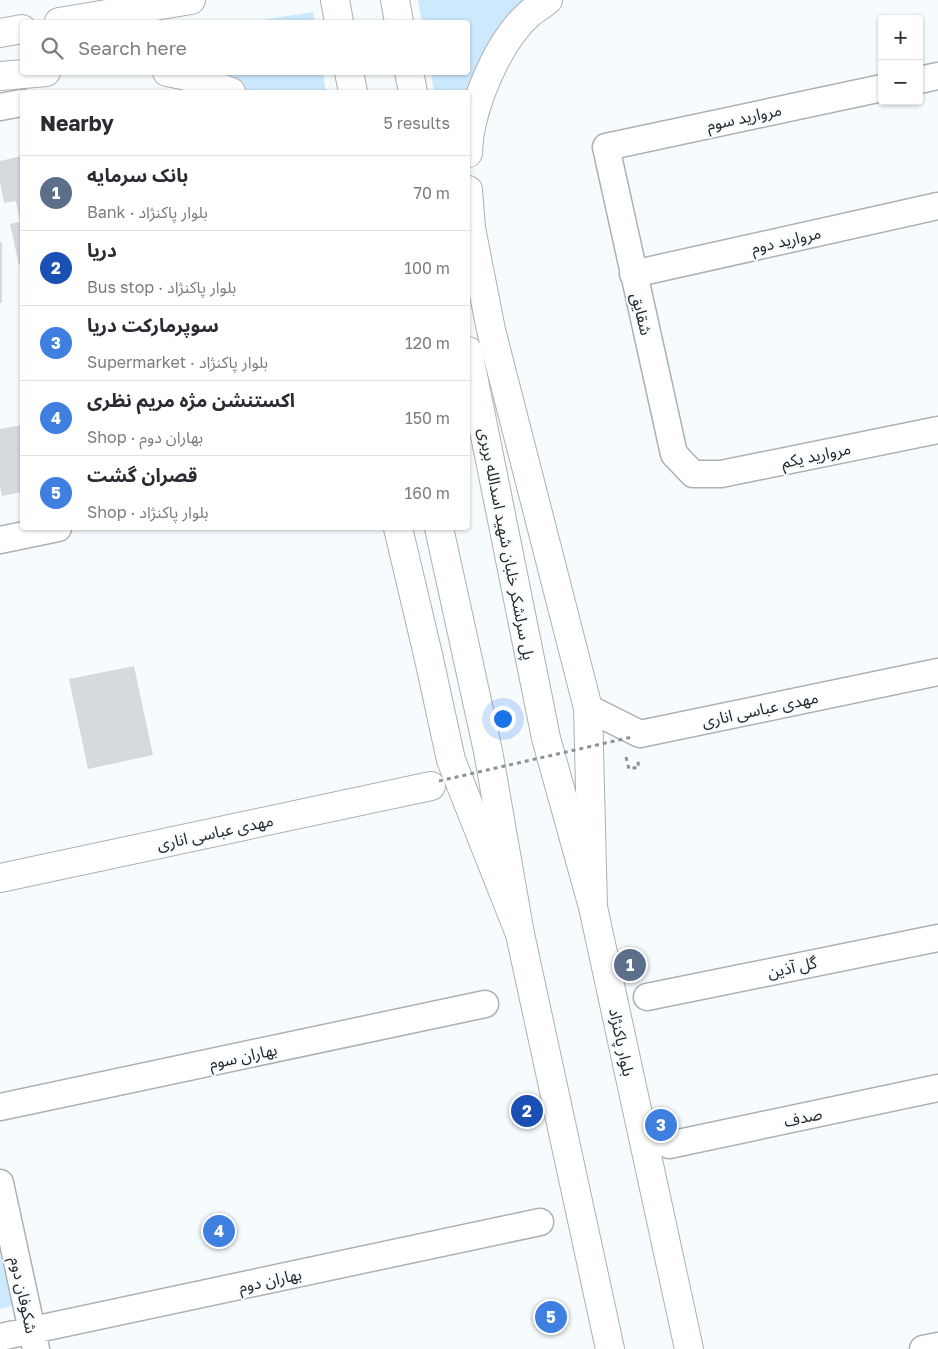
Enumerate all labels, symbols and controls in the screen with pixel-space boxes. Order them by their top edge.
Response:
map controls [878,15,923,105]
button: + [878,15,923,60]
search box [20,20,470,75]
icon: search [38,34,66,62]
text: Search here [78,36,187,59]
button: − [878,60,923,105]
street label: مروارید سوم [705,99,784,138]
text: Nearby [40,110,114,136]
text: 5 results [384,113,450,133]
text: بانک سرمایه [87,163,188,186]
text: 1 [52,183,60,203]
text: 70 m [413,183,450,203]
text: Bank · بلوار پاکنژاد [87,202,208,222]
street label: مروارید دوم [749,222,823,261]
text: دریا [87,238,117,261]
text: 2 [51,258,61,278]
text: 100 m [404,258,450,278]
text: Bus stop · بلوار پاکنژاد [87,277,236,297]
street label: شقایق [626,291,657,337]
text: سوپرمارکت دریا [87,313,219,336]
text: 3 [51,333,61,353]
text: 120 m [405,333,450,353]
text: Supermarket · بلوار پاکنژاد [87,352,268,372]
text: اکستنشن مژه مریم نظری [87,388,295,411]
text: 4 [51,408,61,428]
text: 150 m [405,408,450,428]
street label: پل سرلشکر خلبان شهید اسدالله بربری [474,426,539,662]
text: Shop · بهاران دوم [87,427,203,447]
street label: مروارید یکم [780,438,853,475]
text: قصران گشت [87,463,197,486]
text: 5 [51,483,61,503]
text: 160 m [404,483,450,503]
text: Shop · بلوار پاکنژاد [87,502,209,522]
street label: مهدی عباسی اناری [700,687,820,731]
your location [490,706,516,732]
street label: مهدی عباسی اناری [155,810,275,854]
pin: 1 [614,946,646,984]
street label: گل آذین [765,952,819,982]
street label: بلوار پاکنژاد [604,1006,639,1078]
street label: بهاران سوم [207,1039,280,1076]
pin: 2 [511,1092,543,1130]
street label: صدف [782,1103,824,1131]
pin: 3 [645,1106,677,1144]
pin: 4 [203,1212,235,1250]
street label: شکوفان دوم [3,1255,42,1336]
street label: بهاران دوم [237,1264,304,1299]
pin: 5 [535,1298,567,1336]

